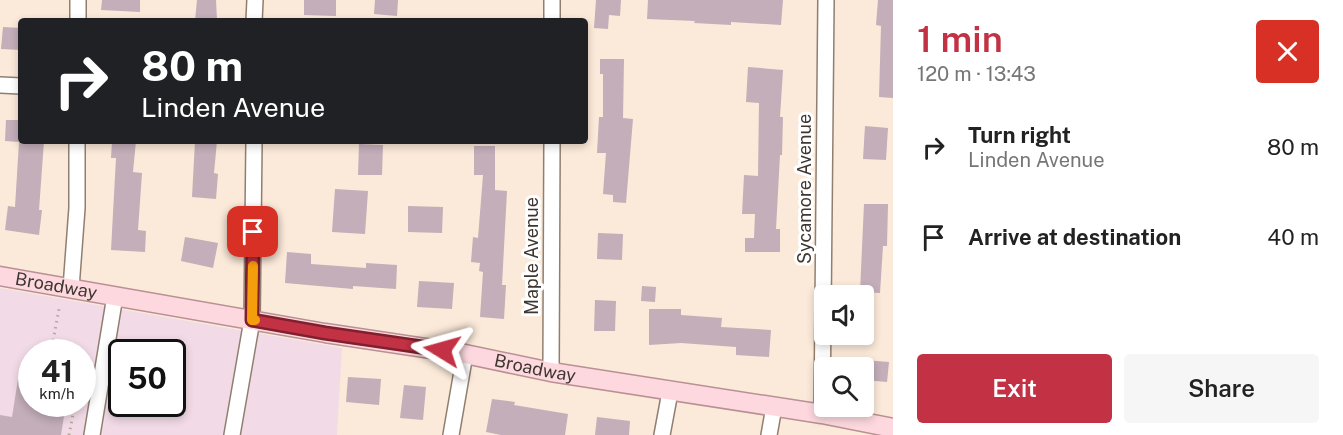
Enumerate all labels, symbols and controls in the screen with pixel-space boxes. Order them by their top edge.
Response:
text: 1 min [917,18,1003,60]
button: close [1256,20,1319,83]
text: 80 m [141,41,243,90]
icon: right [42,42,120,120]
text: 120 m · 13:43 [917,62,1036,86]
text: Linden Avenue [141,91,325,123]
street label: Sycamore Avenue [794,114,815,264]
text: Turn right [968,122,1071,148]
icon: right [917,131,950,164]
text: 80 m [1267,134,1319,160]
text: Linden Avenue [968,148,1105,172]
street label: Maple Avenue [521,197,542,315]
pin [227,206,278,257]
icon: arrive [236,215,269,248]
icon: arrive [917,221,950,254]
text: Arrive at destination [968,224,1181,250]
text: 40 m [1267,224,1319,250]
street label: Broadway [14,268,99,303]
map controls [814,285,874,417]
button: sound [814,285,874,345]
position arrow [410,318,474,382]
speed limit sign: 50 [108,339,186,417]
street label: Broadway [492,349,578,386]
text: 41 [41,353,73,389]
button: Exit [917,354,1112,423]
button: Share [1124,354,1319,423]
button: search [814,357,874,417]
text: km/h [39,385,75,402]

